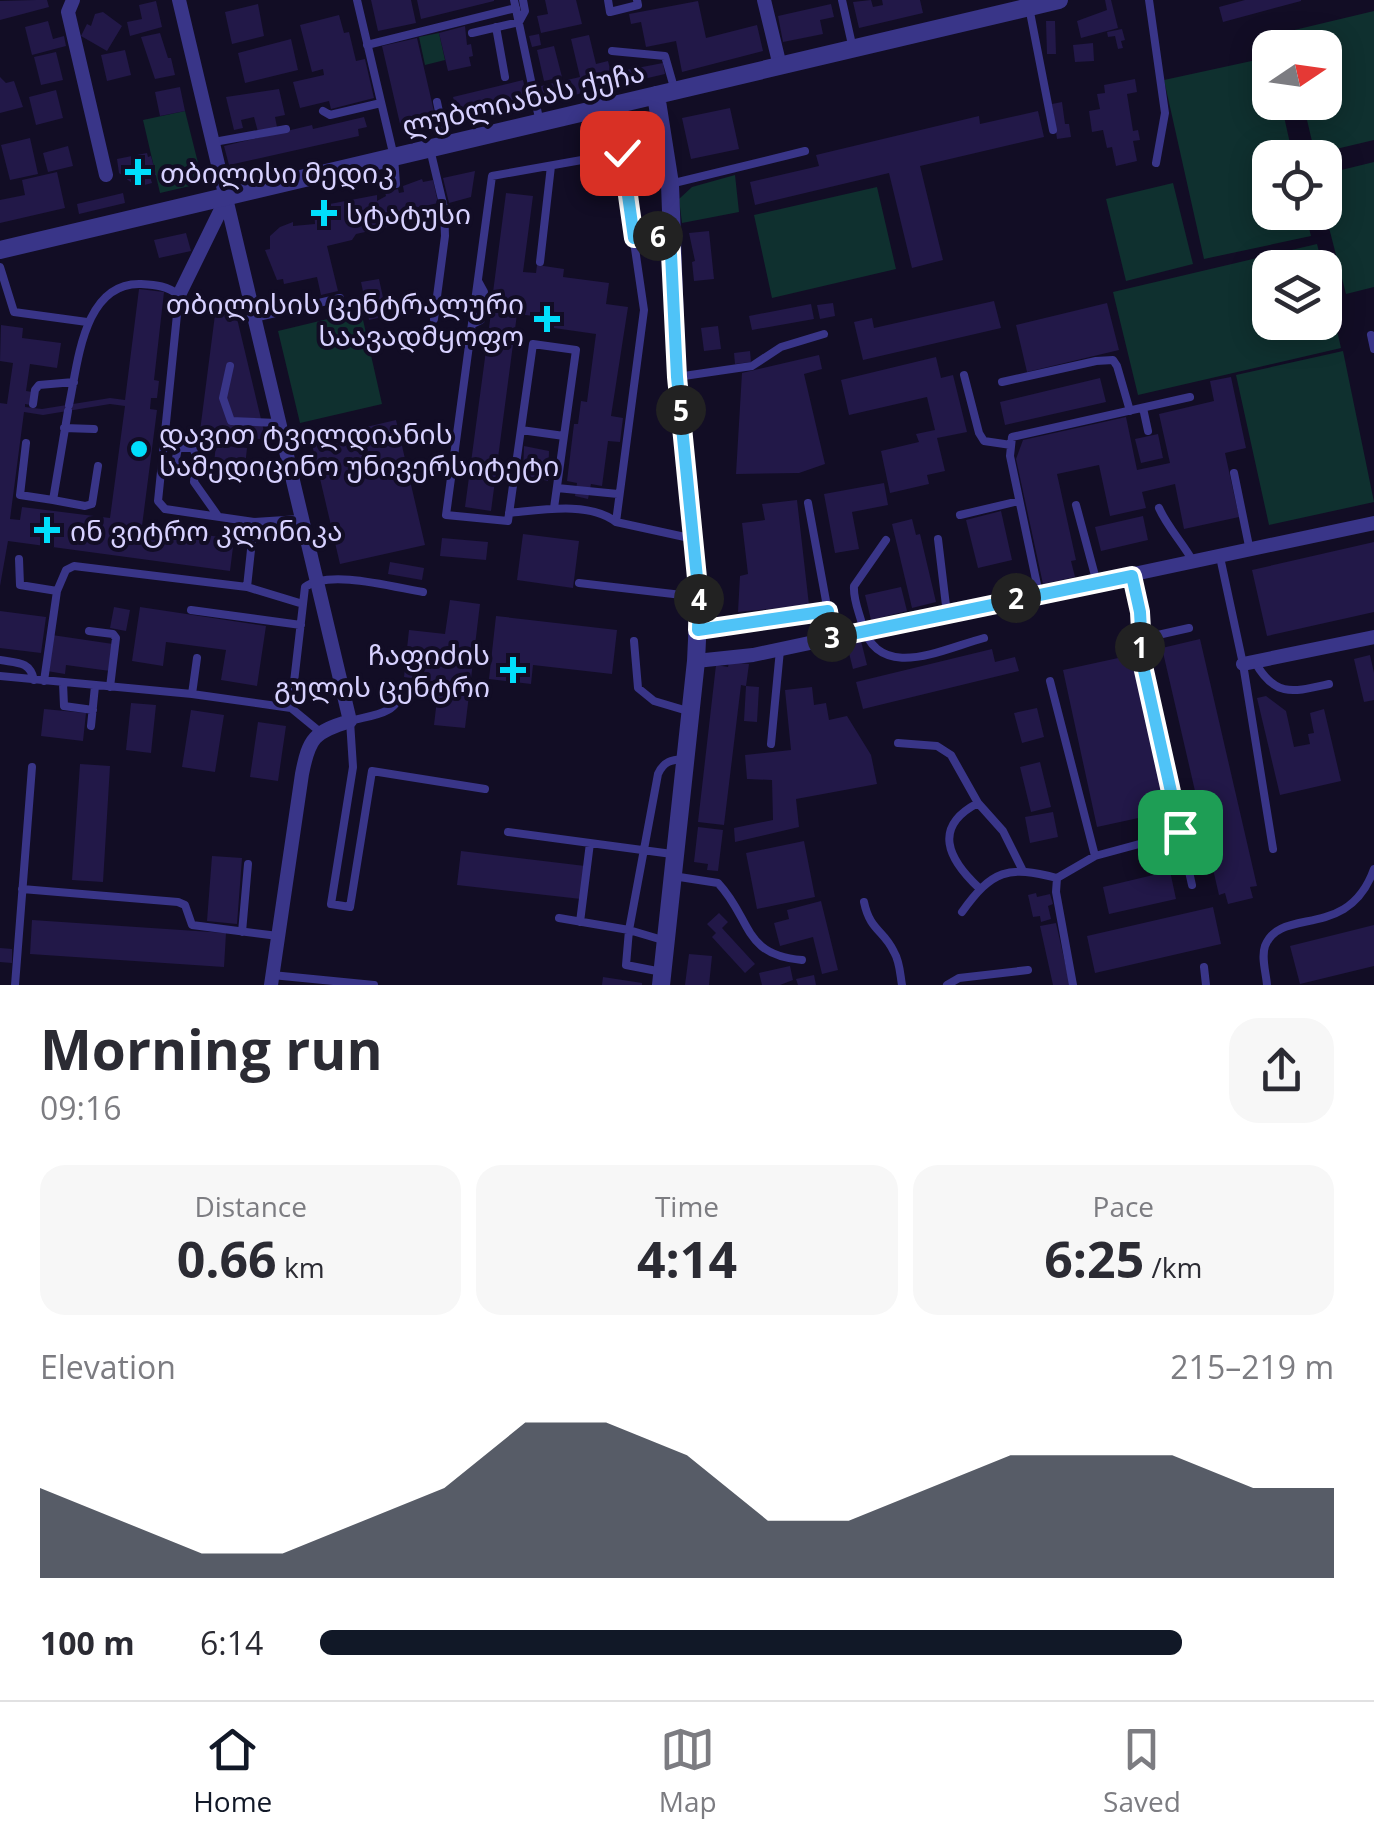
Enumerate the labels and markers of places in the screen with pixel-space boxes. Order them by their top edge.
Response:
pin [580,111,665,196]
place label: თბილისი მედიკ [160,153,394,191]
marker: თბილისი მედიკ [125,159,151,185]
place label: სტატუსი [346,194,471,232]
marker: სტატუსი [311,200,337,226]
pin: 6 [633,211,683,261]
place label: თბილისის ცენტრალური საავადმყოფო [166,284,524,354]
marker: თბილისის ცენტრალური საავადმყოფო [534,306,560,332]
pin: 5 [656,385,706,435]
place label: დავით ტვილდიანის სამედიცინო უნივერსიტეტი [159,414,559,484]
marker: დავით ტვილდიანის სამედიცინო უნივერსიტეტი [128,438,150,460]
place label: ინ ვიტრო კლინიკა [70,511,343,549]
marker: ინ ვიტრო კლინიკა [34,517,60,543]
pin: 2 [991,573,1041,623]
pin: 4 [674,574,724,624]
pin: 3 [807,612,857,662]
pin: 1 [1115,622,1165,672]
place label: ჩაფიძის გულის ცენტრი [274,635,490,705]
marker: ჩაფიძის გულის ცენტრი [500,657,526,683]
pin [1138,790,1223,875]

